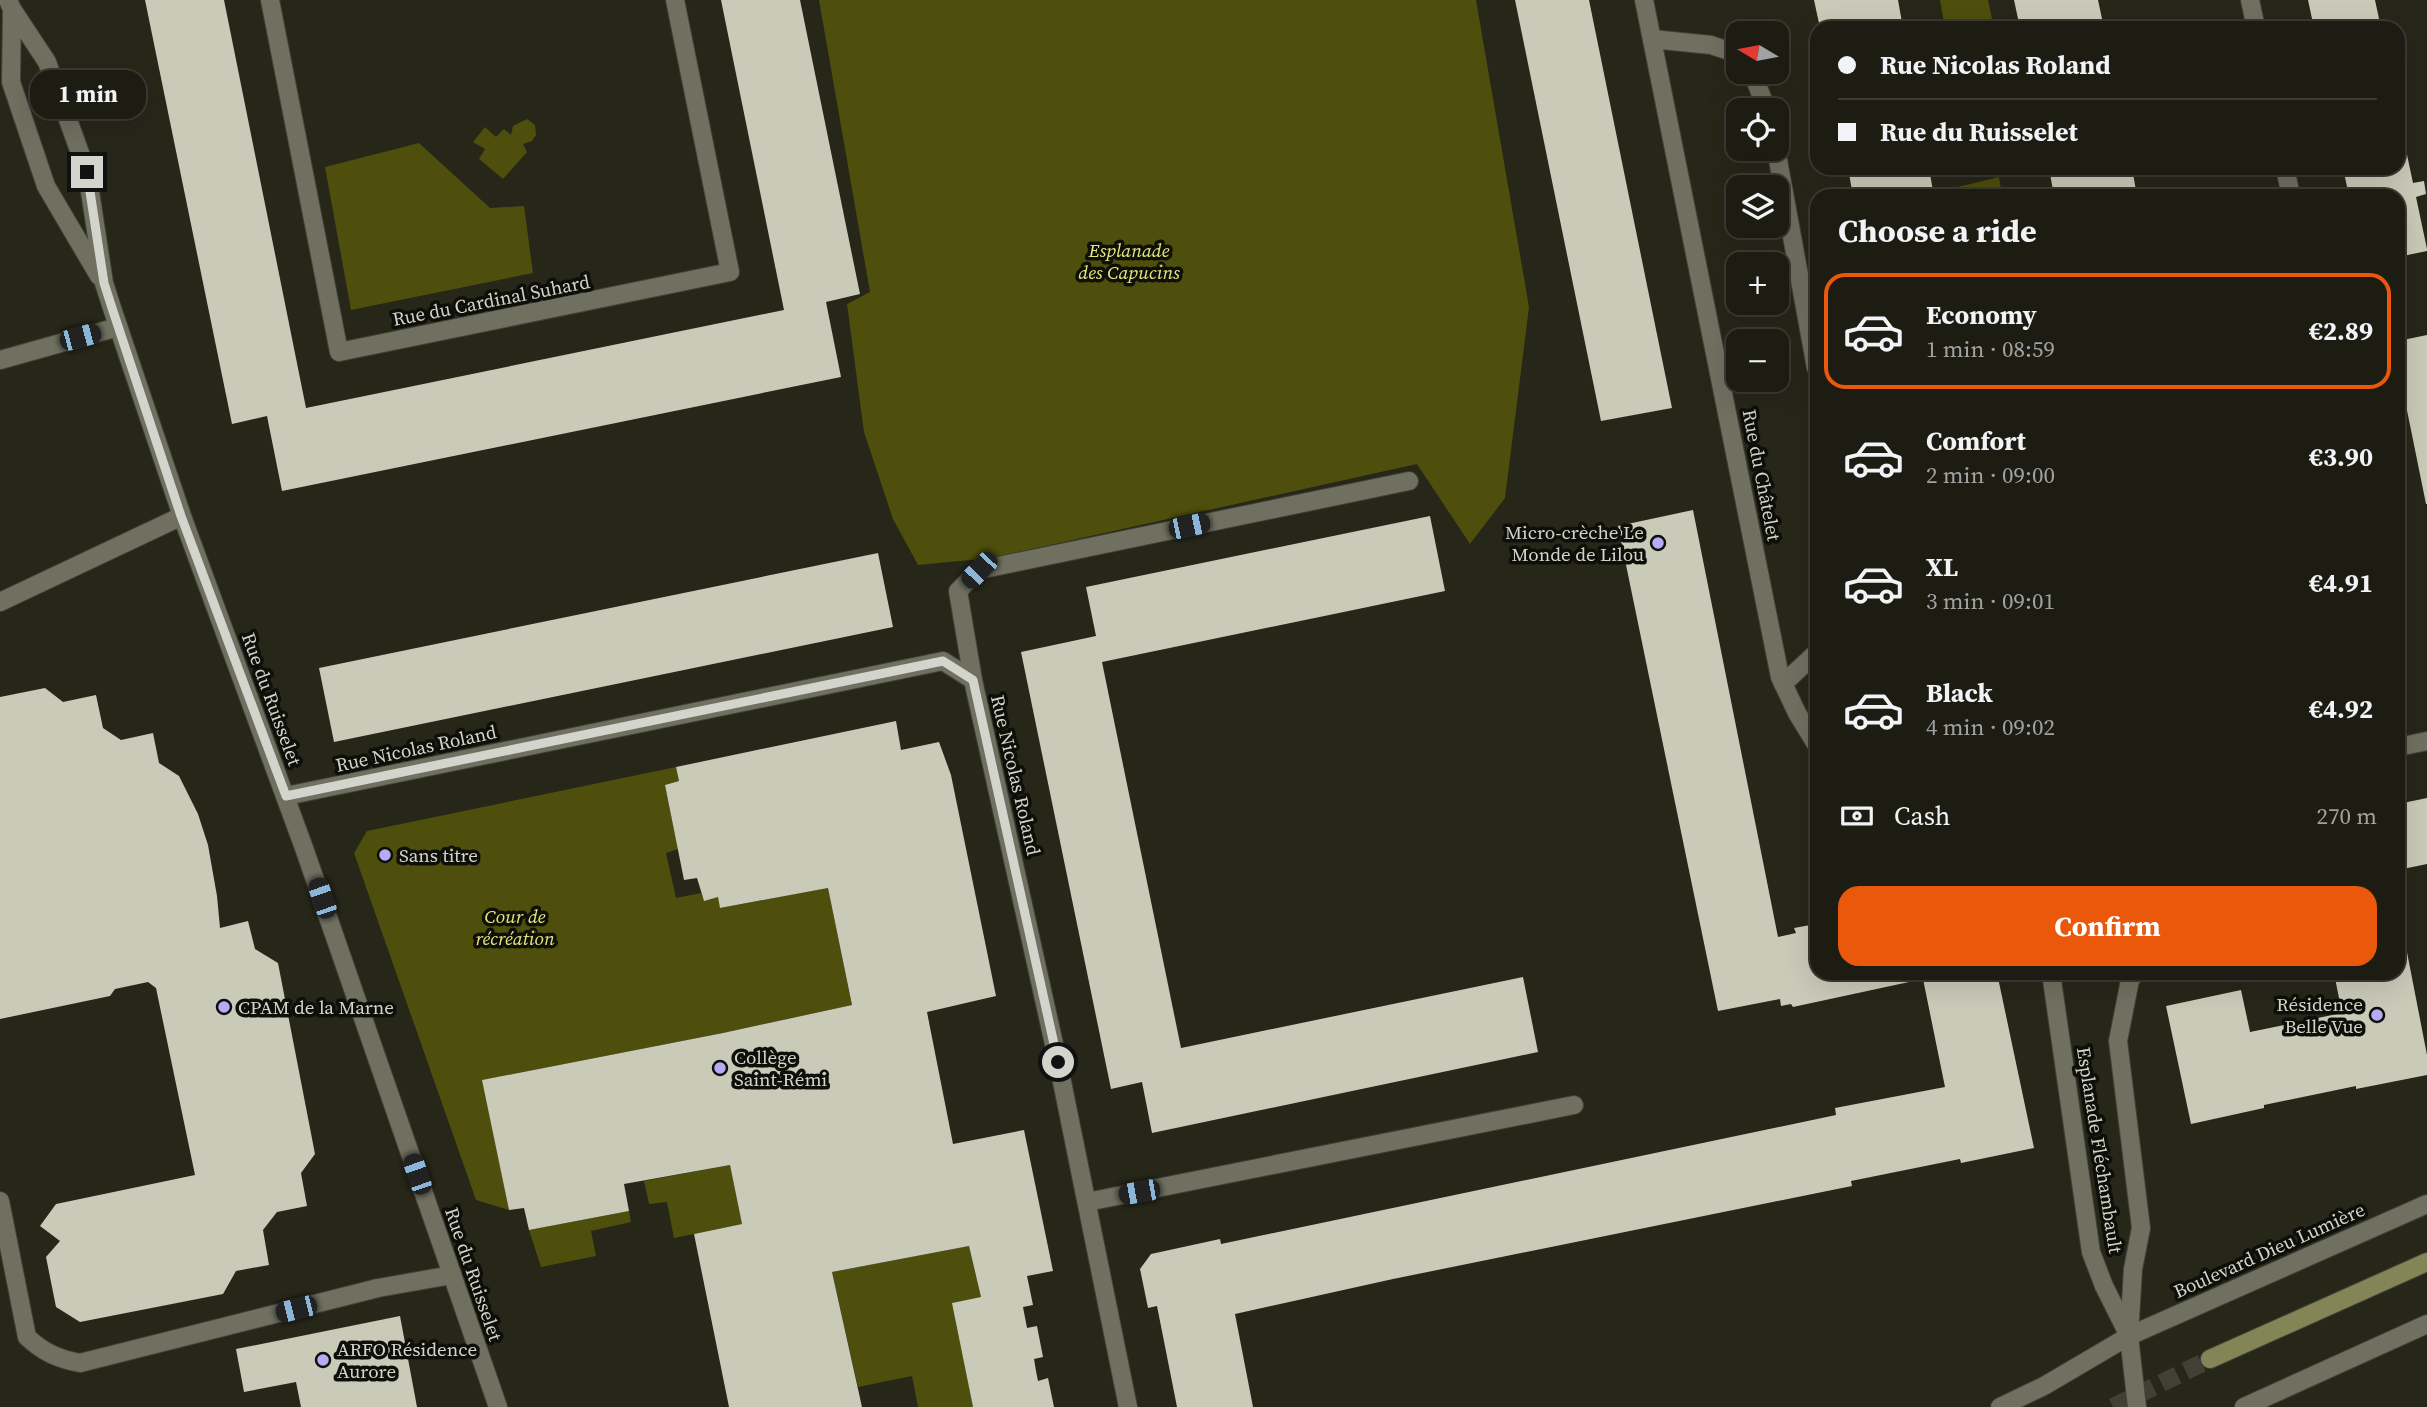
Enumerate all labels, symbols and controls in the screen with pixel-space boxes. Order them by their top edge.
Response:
north arrow [1726,21,1788,84]
map controls [1726,21,1789,392]
text: Rue Nicolas Roland [1880,47,2111,83]
callout: 1 min [29,71,145,120]
text: 1 min [58,78,118,110]
button: locate [1726,98,1789,161]
text: Rue du Ruisselet [1880,114,2078,150]
route end [71,156,103,188]
button: layers [1726,175,1789,238]
text: Choose a ride [1838,209,2037,253]
park label: Esplanade des Capucins [1078,237,1180,285]
button: + [1726,252,1789,315]
street label: Rue du Cardinal Suhard [390,268,592,332]
text: Economy [1926,297,2037,333]
icon: car [1842,300,1905,363]
text: €2.89 [2309,313,2373,349]
car [57,321,104,353]
button: − [1726,329,1789,392]
text: 1 min · 08:59 [1926,333,2055,365]
street label: Rue du Châtelet [1736,407,1788,544]
text: Comfort [1926,423,2026,459]
icon: car [1842,426,1905,489]
text: €3.90 [2309,439,2373,475]
text: 2 min · 09:00 [1926,459,2055,491]
car [1167,511,1212,541]
place label: Micro-crèche Le Monde de Lilou [1505,519,1644,567]
marker: Micro-crèche Le Monde de Lilou [1650,535,1666,551]
car [957,548,1002,592]
text: XL [1926,549,1958,585]
icon: car [1842,552,1905,615]
text: €4.91 [2309,565,2373,601]
text: 3 min · 09:01 [1926,585,2055,617]
street label: Rue du Ruisselet [236,629,308,770]
text: Black [1926,675,1993,711]
icon: car [1842,678,1905,741]
text: €4.92 [2309,691,2373,727]
street label: Rue Nicolas Roland [985,692,1047,858]
text: 4 min · 09:02 [1926,711,2055,743]
street label: Rue Nicolas Roland [333,718,499,778]
icon: cash [1838,797,1876,835]
text: Cash [1894,798,1950,834]
text: 270 m [2316,800,2377,832]
place label: Sans titre [399,842,478,868]
marker: Sans titre [377,847,393,863]
car [306,875,339,921]
button: Confirm [1838,886,2377,966]
park label: Cour de récréation [475,903,555,951]
place label: Résidence Belle Vue [2276,991,2363,1039]
place label: CPAM de la Marne [238,994,394,1020]
marker: CPAM de la Marne [216,999,232,1015]
marker: Résidence Belle Vue [2369,1007,2385,1023]
place label: Collège Saint-Rémi [734,1044,828,1092]
street label: Esplanade Fléchambault [2071,1045,2129,1256]
route start [1042,1046,1074,1078]
marker: Collège Saint-Rémi [712,1060,728,1076]
car [401,1151,434,1197]
car [1117,1178,1162,1206]
street label: Boulevard Dieu Lumière [2169,1196,2369,1304]
street label: Rue du Ruisselet [439,1204,509,1345]
car [274,1294,319,1324]
place label: ARFO Résidence Aurore [337,1336,477,1384]
marker: ARFO Résidence Aurore [315,1352,331,1368]

